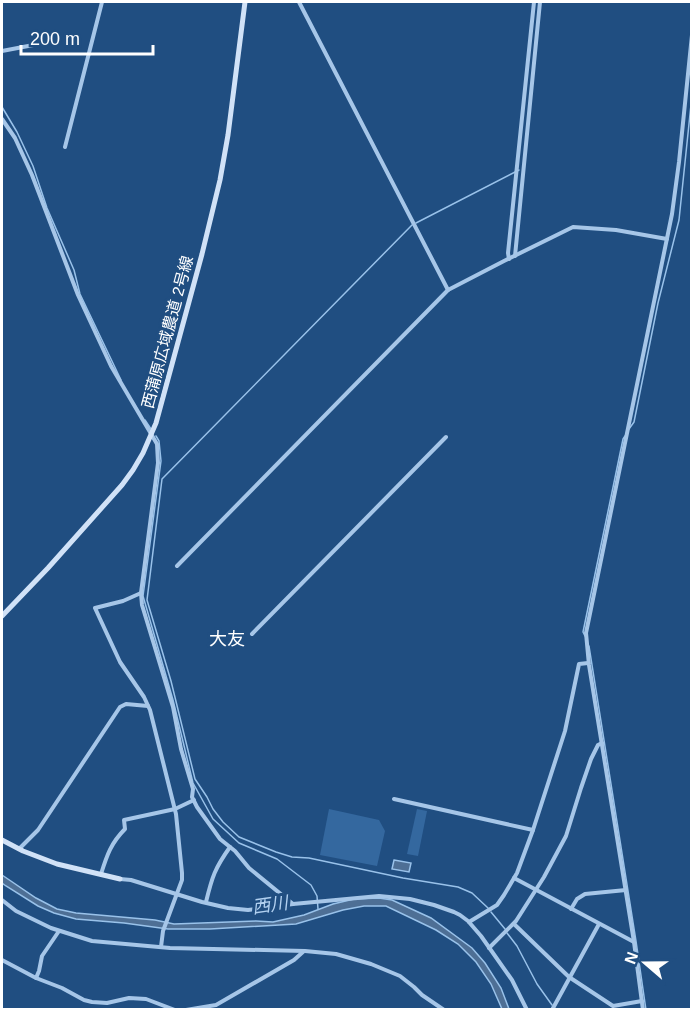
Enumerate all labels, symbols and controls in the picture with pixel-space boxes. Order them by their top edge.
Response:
scale bar [21,18,153,56]
text: 200 m [30,29,80,49]
street label: 西蒲原広域農道 2号線 [139,254,196,410]
district label: 大友 [209,629,245,649]
water label: 西川 [251,892,291,917]
north arrow [615,933,675,993]
text: N [621,950,641,966]

